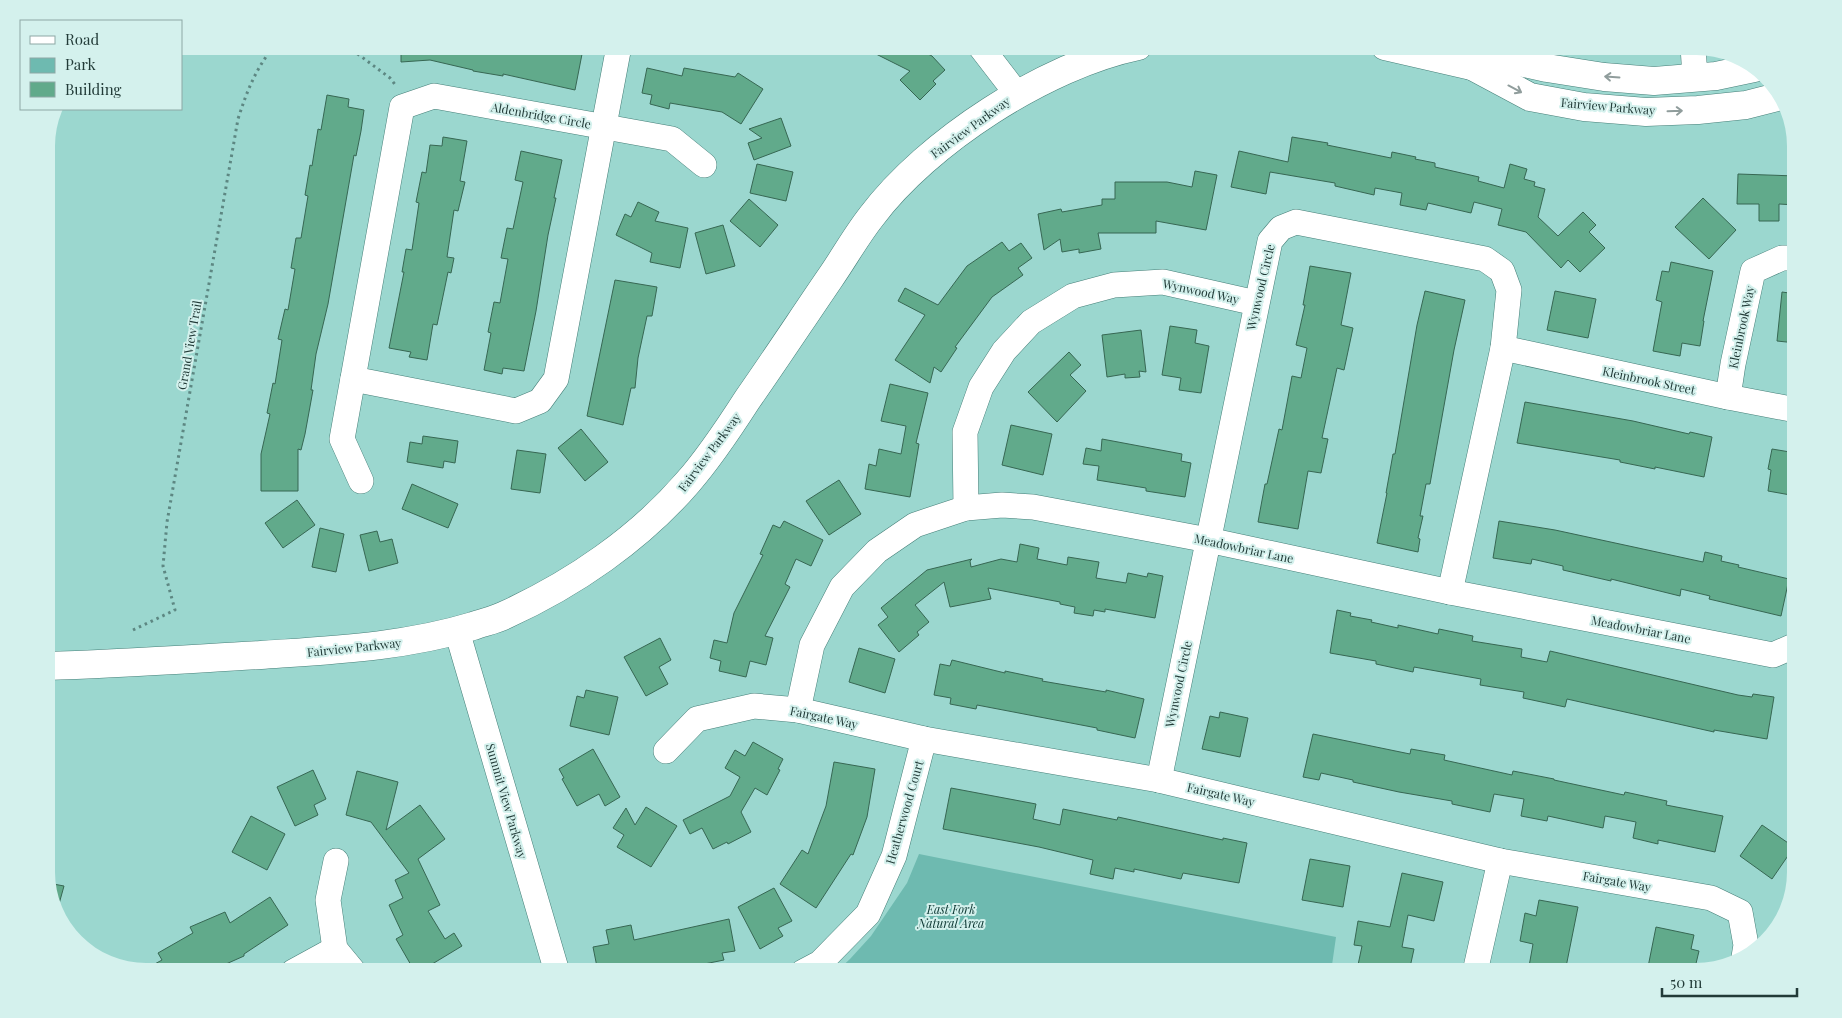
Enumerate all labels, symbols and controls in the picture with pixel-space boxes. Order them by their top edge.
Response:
legend [20,20,182,110]
text: Road [65,29,99,49]
text: Park [65,54,97,74]
one-way arrow [1604,73,1620,82]
text: Building [65,79,122,99]
one-way arrow [1508,84,1523,94]
street label: Fairview Parkway [927,93,1013,161]
street label: Fairview Parkway [1560,94,1656,118]
street label: Aldenbridge Circle [489,98,592,132]
one-way arrow [1666,106,1683,116]
street label: Wynwood Circle [1242,242,1278,333]
street label: Wynwood Way [1160,275,1241,307]
street label: Kleinbrook Way [1724,284,1758,370]
street label: Grand View Trail [173,298,205,391]
street label: Kleinbrook Street [1601,362,1698,398]
street label: Fairview Parkway [674,409,744,495]
street label: Meadowbriar Lane [1193,530,1295,566]
street label: Meadowbriar Lane [1590,612,1692,646]
street label: Fairview Parkway [306,634,402,660]
street label: Wynwood Circle [1161,639,1195,730]
street label: Fairgate Way [789,702,859,732]
street label: Summit View Parkway [483,741,531,861]
street label: Heatherwood Court [882,758,927,866]
street label: Fairgate Way [1186,778,1256,810]
street label: Fairgate Way [1582,867,1652,895]
park label: East Fork Natural Area [917,901,984,931]
scale bar [1662,966,1797,998]
text: 50 m [1670,972,1703,992]

